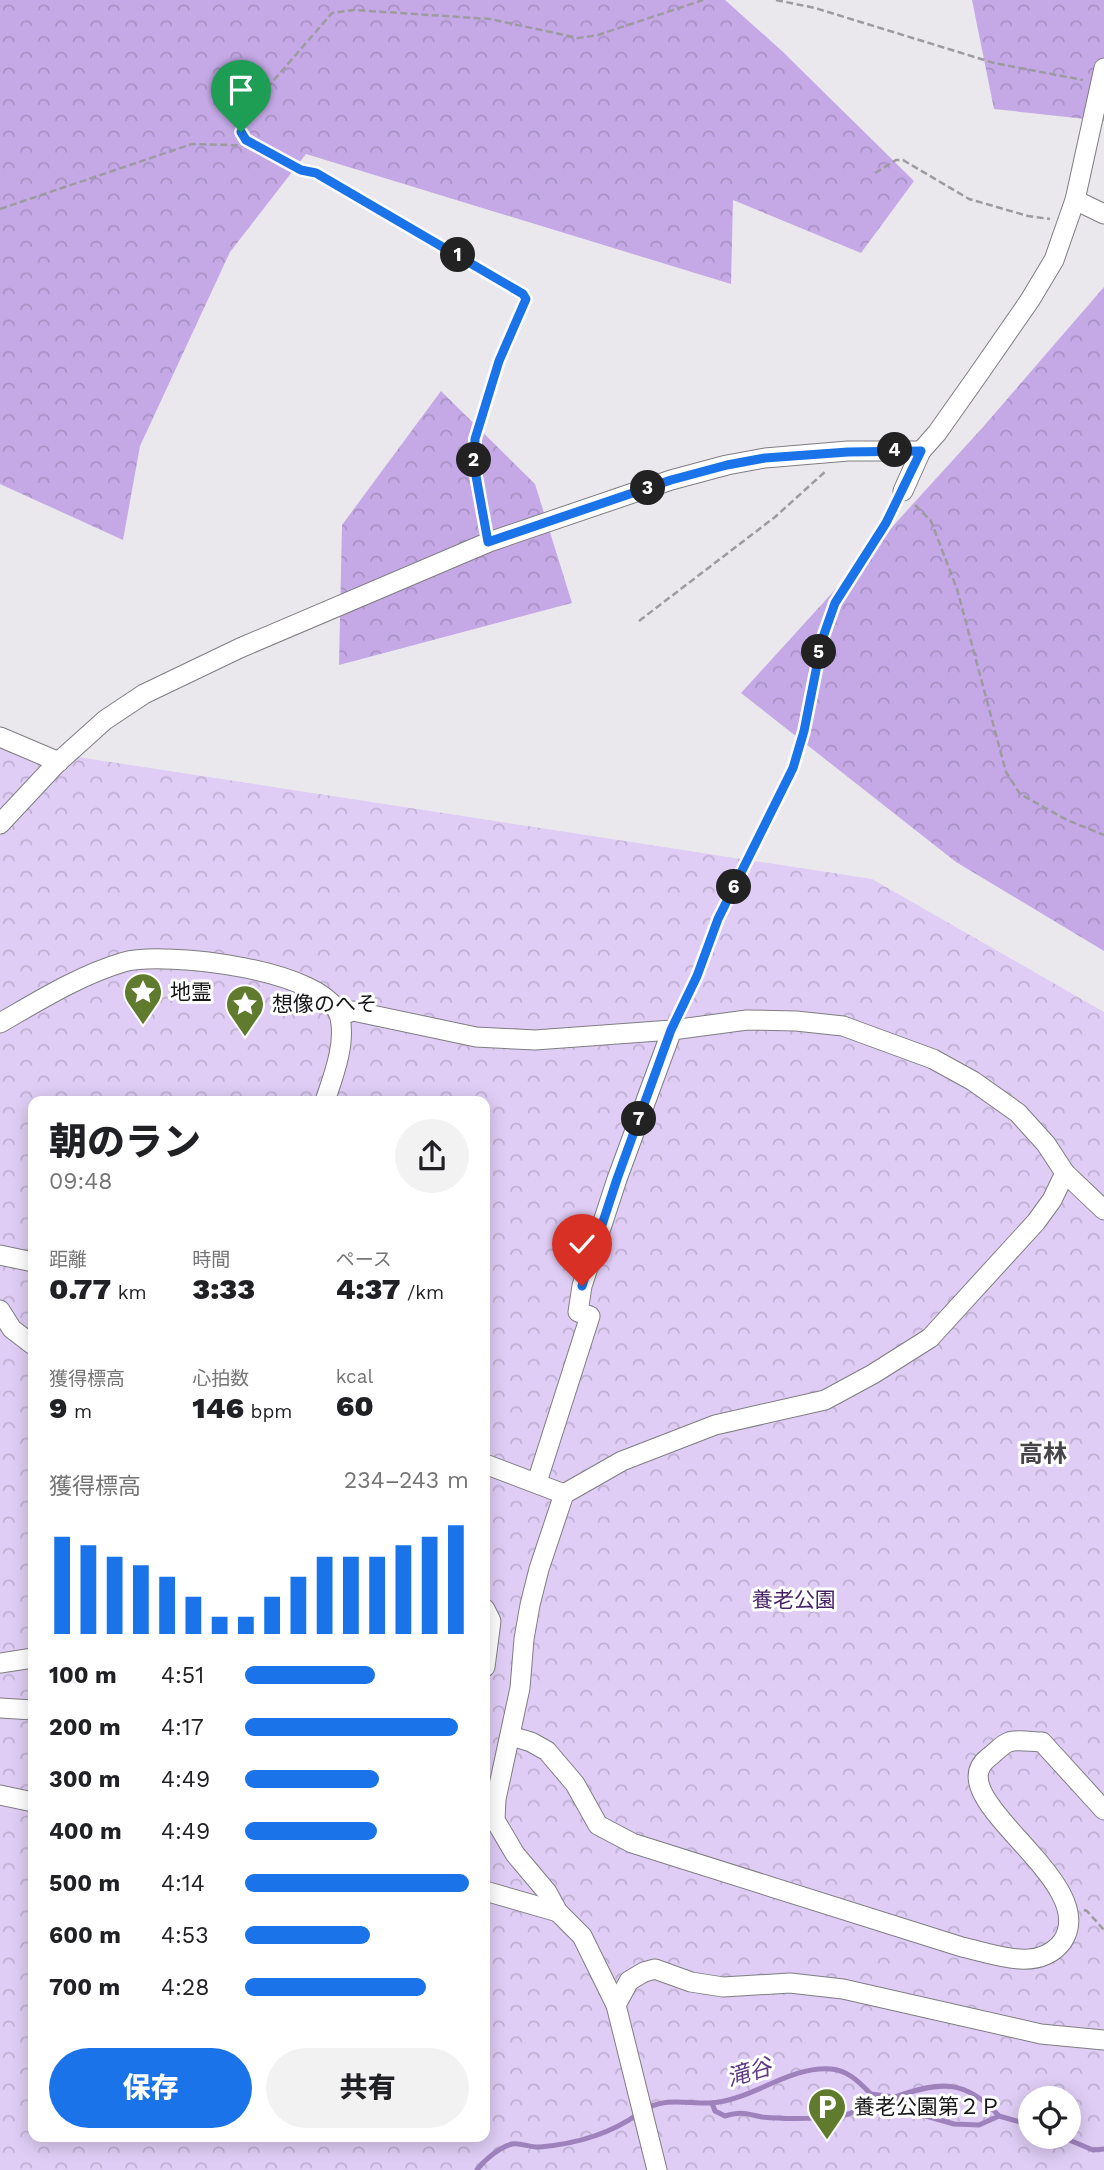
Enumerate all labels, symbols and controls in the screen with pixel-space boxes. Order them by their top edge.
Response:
pin [211,60,271,132]
icon: arrive [222,71,260,109]
pin: 1 [440,238,476,272]
text: 1 [453,243,462,266]
pin: 4 [878,433,912,468]
text: 4 [888,438,901,461]
pin: 2 [456,442,491,477]
text: 2 [468,448,479,471]
pin: 3 [630,470,666,505]
text: 3 [642,476,653,499]
pin: 5 [802,634,836,670]
text: 5 [813,640,824,663]
pin: 6 [716,870,752,904]
text: 6 [728,875,739,898]
place icon: 地霊 [122,971,164,1026]
place label: 地霊 [170,979,212,1004]
place icon: 想像のへそ [224,983,266,1038]
place label: 想像のへそ [272,991,377,1016]
pin: 7 [622,1102,656,1136]
text: 7 [633,1107,644,1130]
button: share [395,1119,469,1193]
text: 朝のラン [49,1120,201,1164]
text: 09:48 [49,1168,113,1195]
pin [552,1214,612,1286]
icon: check [563,1225,601,1263]
text: 距離 [49,1248,87,1271]
text: 時間 [192,1248,230,1271]
text: ペース [336,1248,392,1271]
text: 0.77 [49,1271,111,1306]
text: 3:33 [192,1271,255,1306]
text: 4:37 [336,1271,401,1306]
text: km [111,1281,147,1304]
text: /km [401,1281,444,1304]
text: kcal [336,1365,373,1388]
text: 獲得標高 [49,1367,125,1390]
text: 心拍数 [192,1367,249,1390]
text: 60 [336,1388,374,1423]
text: 9 [49,1390,67,1425]
text: 146 [192,1390,244,1425]
text: m [67,1400,92,1423]
text: bpm [244,1400,292,1423]
district label: 高林 [1019,1440,1067,1468]
text: 234–243 m [344,1467,469,1494]
text: 獲得標高 [49,1473,141,1500]
park label: 養老公園 [752,1587,836,1612]
text: 100 m [49,1662,117,1689]
text: 4:51 [161,1662,204,1689]
text: 200 m [49,1714,121,1741]
text: 4:17 [161,1714,204,1741]
text: 300 m [49,1766,120,1793]
text: 4:49 [161,1766,210,1793]
text: 400 m [49,1818,122,1845]
text: 4:49 [161,1818,210,1845]
text: 500 m [49,1870,120,1897]
text: 4:14 [161,1870,205,1897]
text: 600 m [49,1922,121,1949]
text: 4:53 [161,1922,209,1949]
text: 700 m [49,1974,120,2001]
text: 4:28 [161,1974,209,2001]
button: 保存 [49,2048,252,2128]
button: 共有 [266,2048,469,2128]
water label: 滝谷 [723,2052,777,2092]
parking icon: 養老公園第２Ｐ [806,2086,848,2141]
map controls [1018,2086,1081,2149]
button: locate [1018,2086,1081,2149]
place label: 養老公園第２Ｐ [854,2094,1001,2119]

